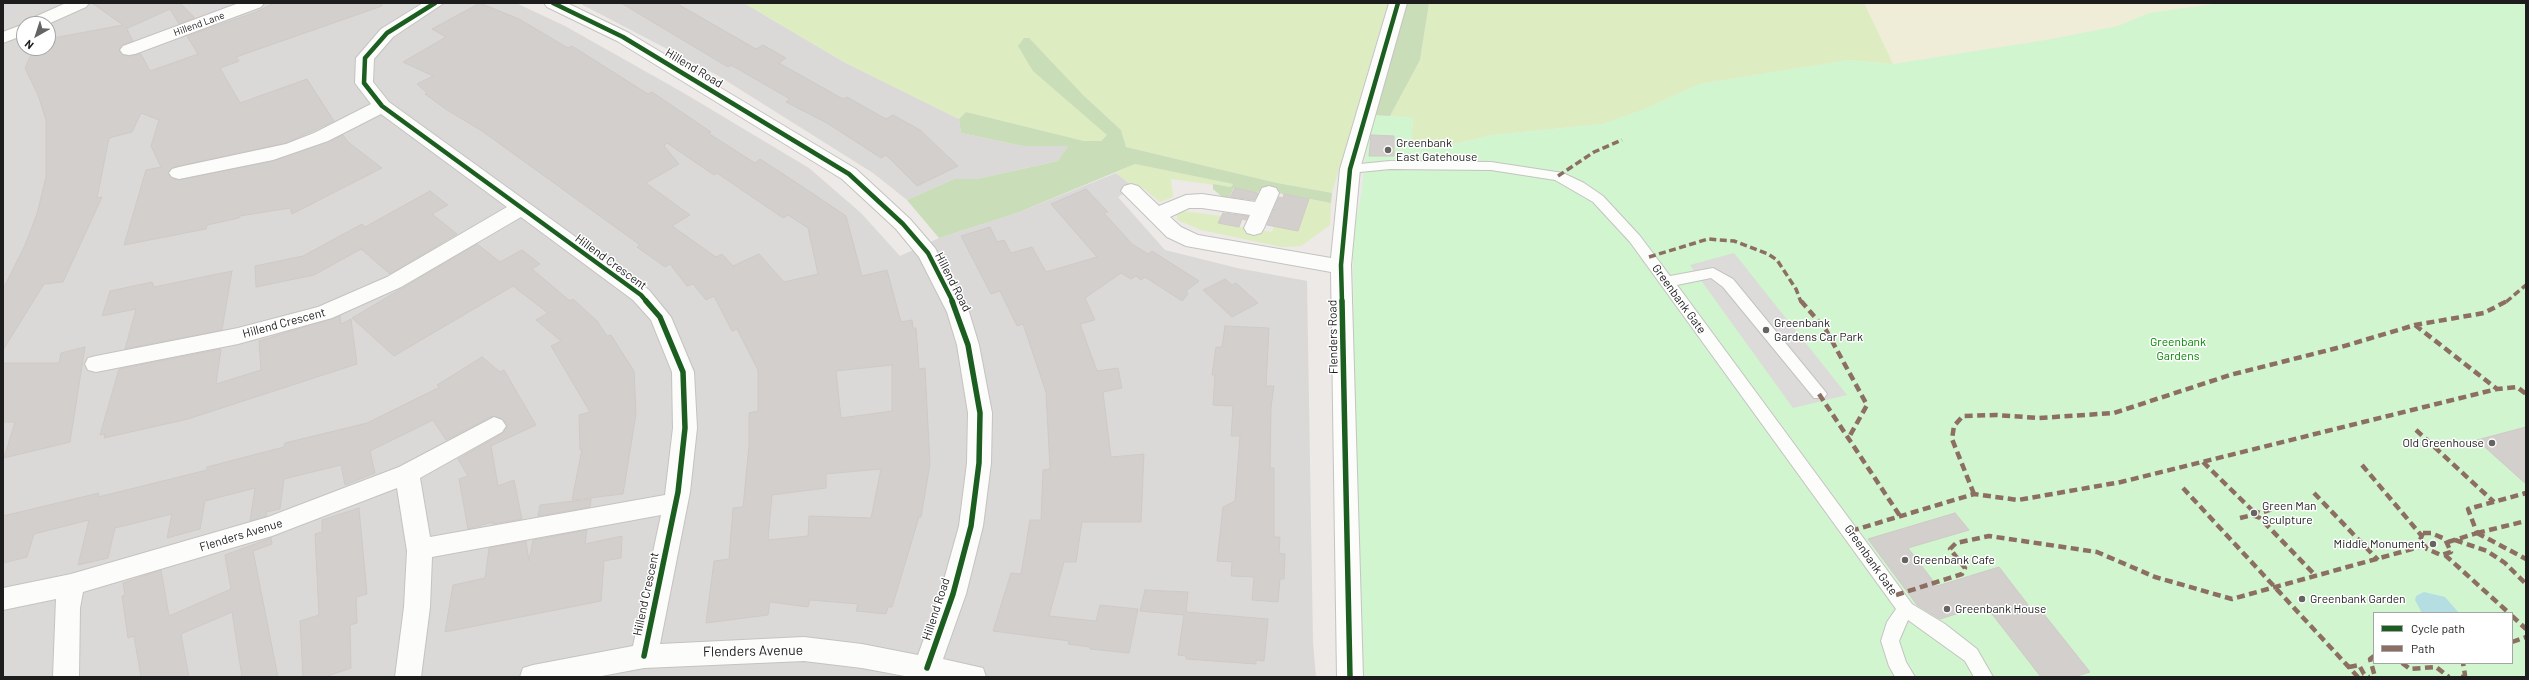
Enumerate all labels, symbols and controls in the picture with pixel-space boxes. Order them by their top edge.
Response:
street label: Hillend Lane [172,9,226,39]
north arrow [16,16,56,56]
text: N [22,38,36,52]
street label: Hillend Road [663,45,725,91]
place label: Greenbank East Gatehouse [1396,136,1477,164]
marker: Greenbank East Gatehouse [1383,145,1393,155]
street label: Hillend Crescent [572,231,650,293]
street label: Hillend Road [932,250,974,314]
street label: Greenbank Gate [1649,261,1709,337]
street label: Flenders Road [1325,300,1341,374]
street label: Hillend Crescent [241,305,327,341]
place label: Greenbank Gardens Car Park [1774,316,1863,344]
marker: Greenbank Gardens Car Park [1761,325,1771,335]
park label: Greenbank Gardens [2150,335,2206,363]
place label: Old Greenhouse [2402,436,2484,450]
marker: Old Greenhouse [2487,438,2497,448]
place label: Green Man Sculpture [2262,499,2317,527]
marker: Green Man Sculpture [2249,508,2259,518]
street label: Flenders Avenue [198,516,284,554]
street label: Greenbank Gate [1841,522,1901,598]
place label: Middle Monument [2334,537,2425,551]
marker: Middle Monument [2428,539,2438,549]
street label: Hillend Crescent [630,551,662,637]
place label: Greenbank Cafe [1913,553,1995,567]
marker: Greenbank Cafe [1900,555,1910,565]
street label: Hillend Road [919,576,953,642]
place label: Greenbank Garden [2310,592,2406,606]
marker: Greenbank Garden [2297,594,2307,604]
place label: Greenbank House [1955,602,2046,616]
marker: Greenbank House [1942,604,1952,614]
legend [2373,612,2513,664]
text: Cycle path [2411,621,2465,635]
text: Path [2411,641,2435,655]
street label: Flenders Avenue [703,642,803,660]

